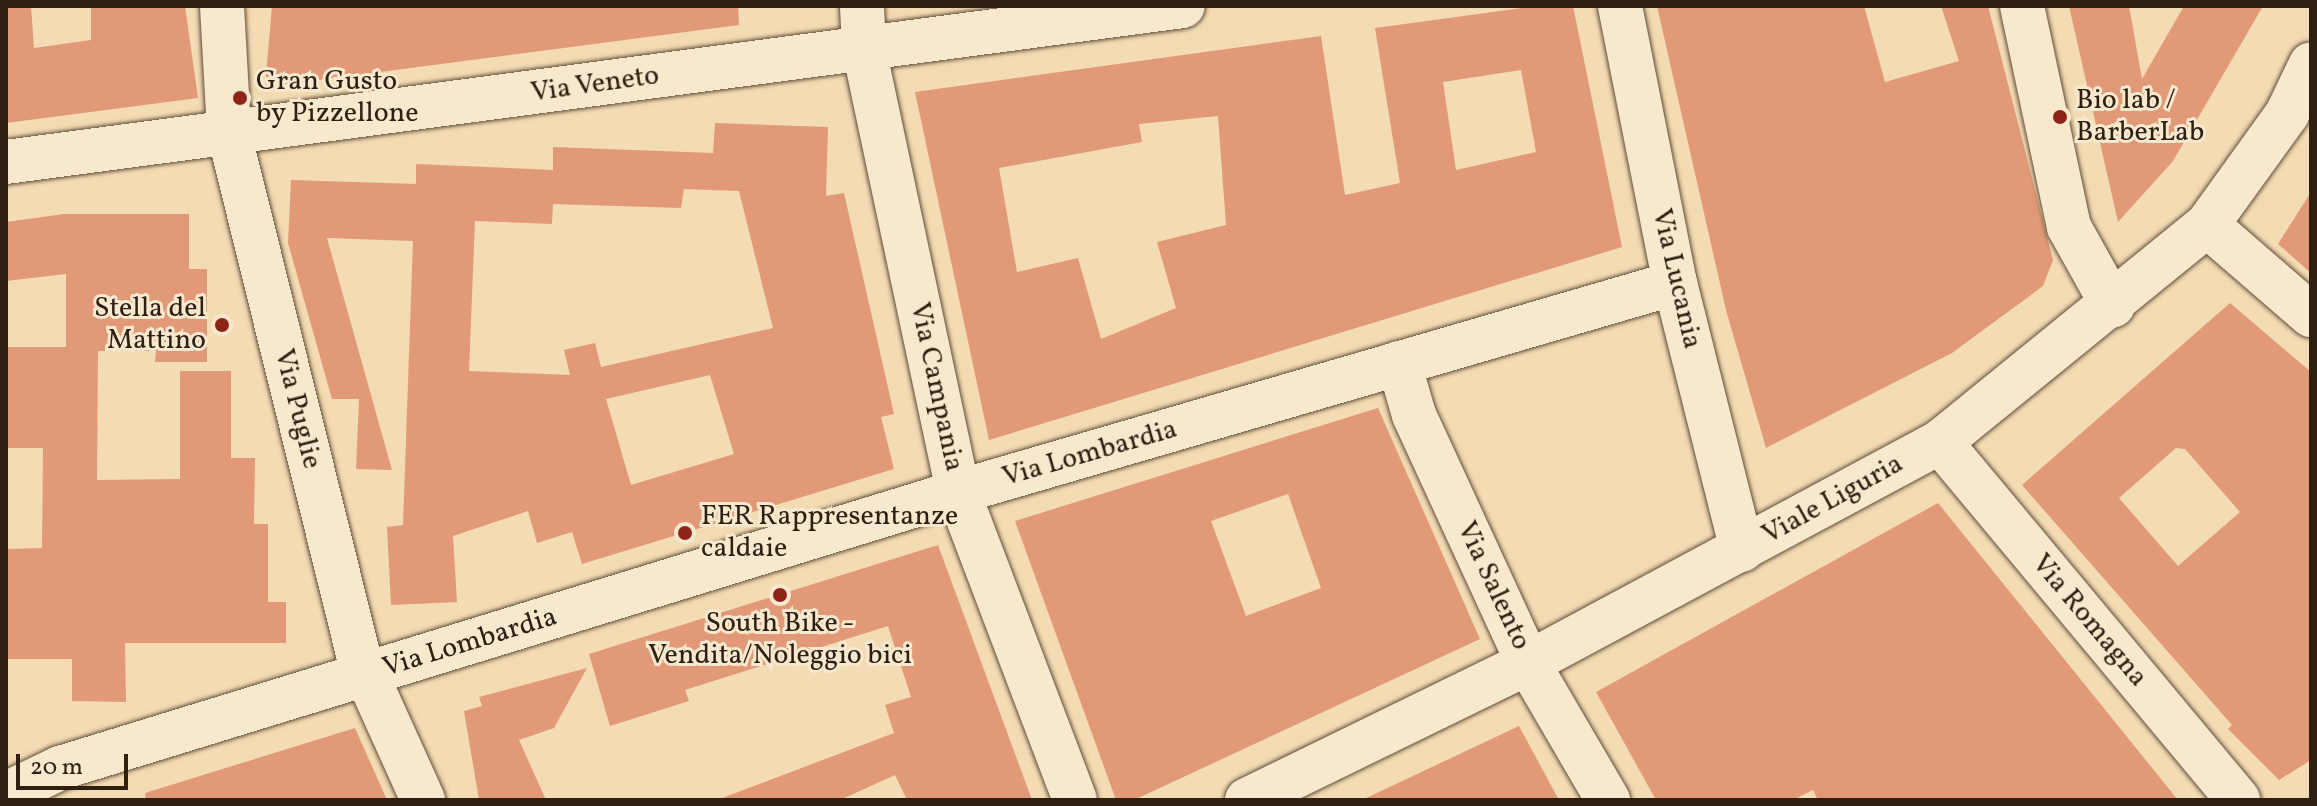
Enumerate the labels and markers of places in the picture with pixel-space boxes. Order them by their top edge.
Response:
place label: Gran Gusto by Pizzellone [256,65,419,131]
place label: Bio lab / BarberLab [2076,84,2204,150]
marker: Gran Gusto by Pizzellone [231,89,249,107]
marker: Bio lab / BarberLab [2051,108,2069,126]
place label: Stella del Mattino [94,292,206,358]
marker: Stella del Mattino [213,316,231,334]
place label: FER Rappresentanze caldaie [701,500,958,566]
marker: FER Rappresentanze caldaie [676,524,694,542]
marker: South Bike - Vendita/Noleggio bici [771,586,789,604]
place label: South Bike - Vendita/Noleggio bici [648,607,912,673]

